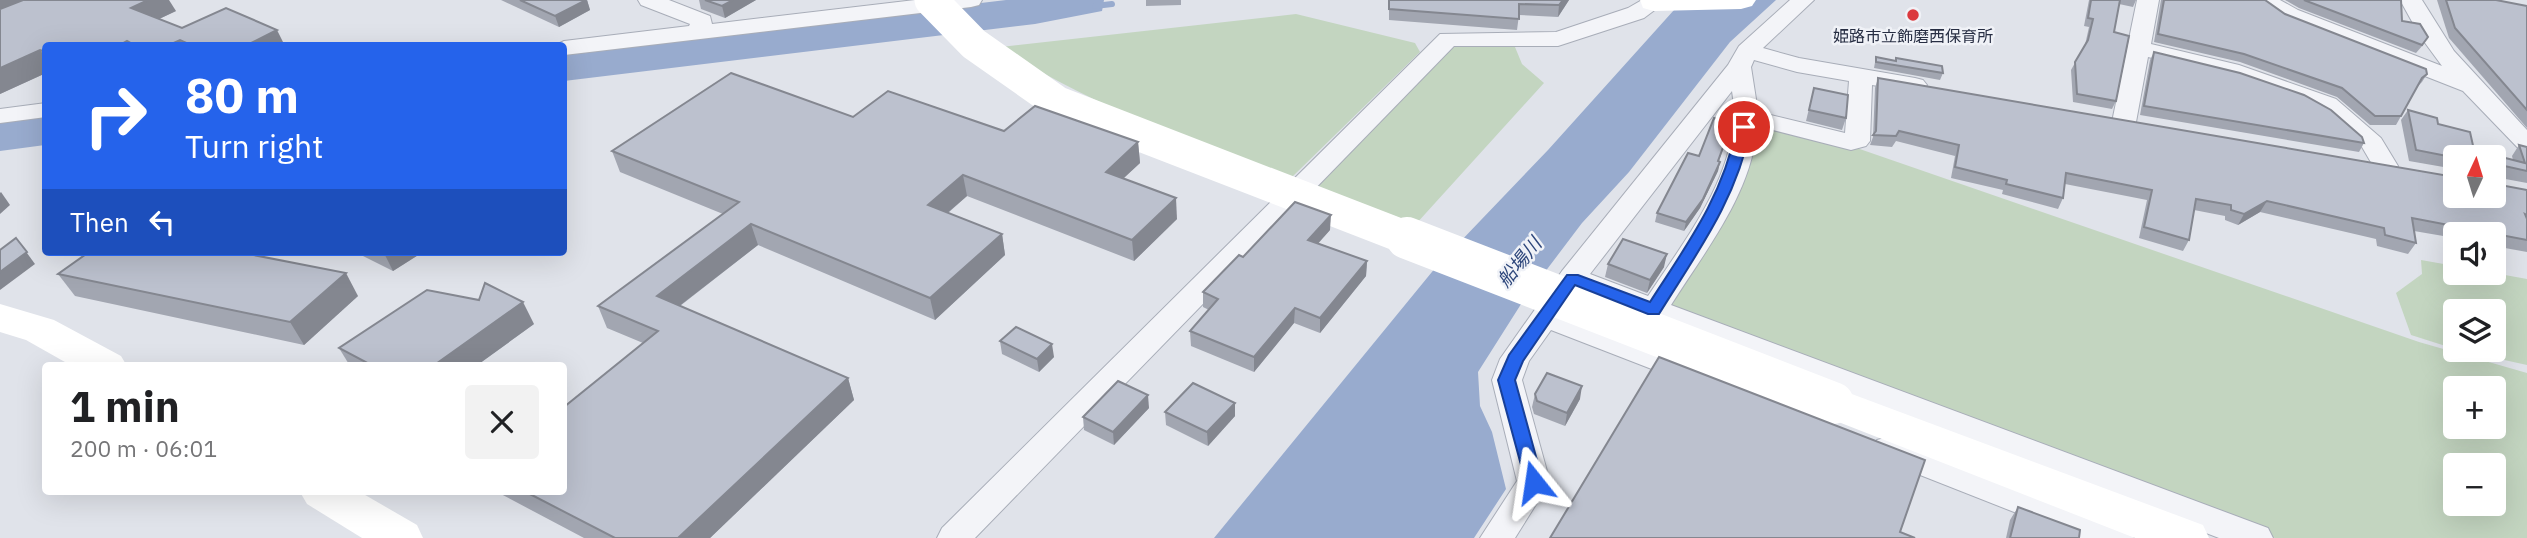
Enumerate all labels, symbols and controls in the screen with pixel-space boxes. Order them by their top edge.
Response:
marker: 姫路市立飾磨西保育所 [1905,7,1921,23]
place label: 姫路市立飾磨西保育所 [1833,26,1993,46]
text: 80 m [185,63,299,126]
icon: right [70,70,161,161]
pin [1714,97,1774,157]
icon: arrive [1725,108,1763,146]
text: Turn right [185,125,323,167]
north arrow [2443,145,2506,208]
map controls [2443,145,2506,516]
icon: left [143,203,181,241]
text: Then [70,205,129,239]
button: sound [2443,222,2506,285]
water label: 船場川 [1492,231,1548,292]
button: layers [2443,299,2506,362]
button: + [2443,376,2506,439]
text: 1 min [70,379,180,434]
button: close [465,385,539,459]
text: 200 m · 06:01 [70,433,217,463]
position arrow [1497,445,1571,519]
button: − [2443,453,2506,516]

